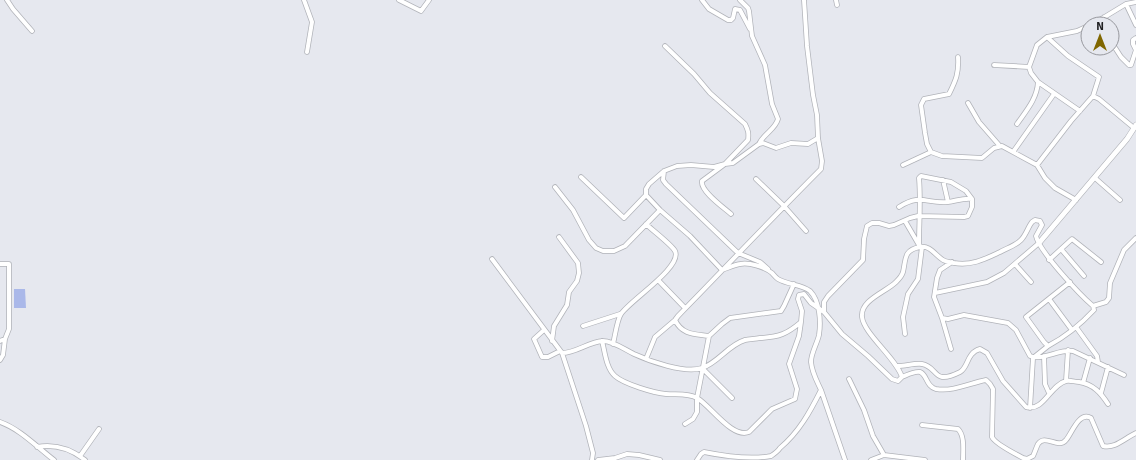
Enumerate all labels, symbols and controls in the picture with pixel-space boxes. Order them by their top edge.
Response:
north arrow [1080,16,1120,56]
text: N [1096,20,1104,33]

